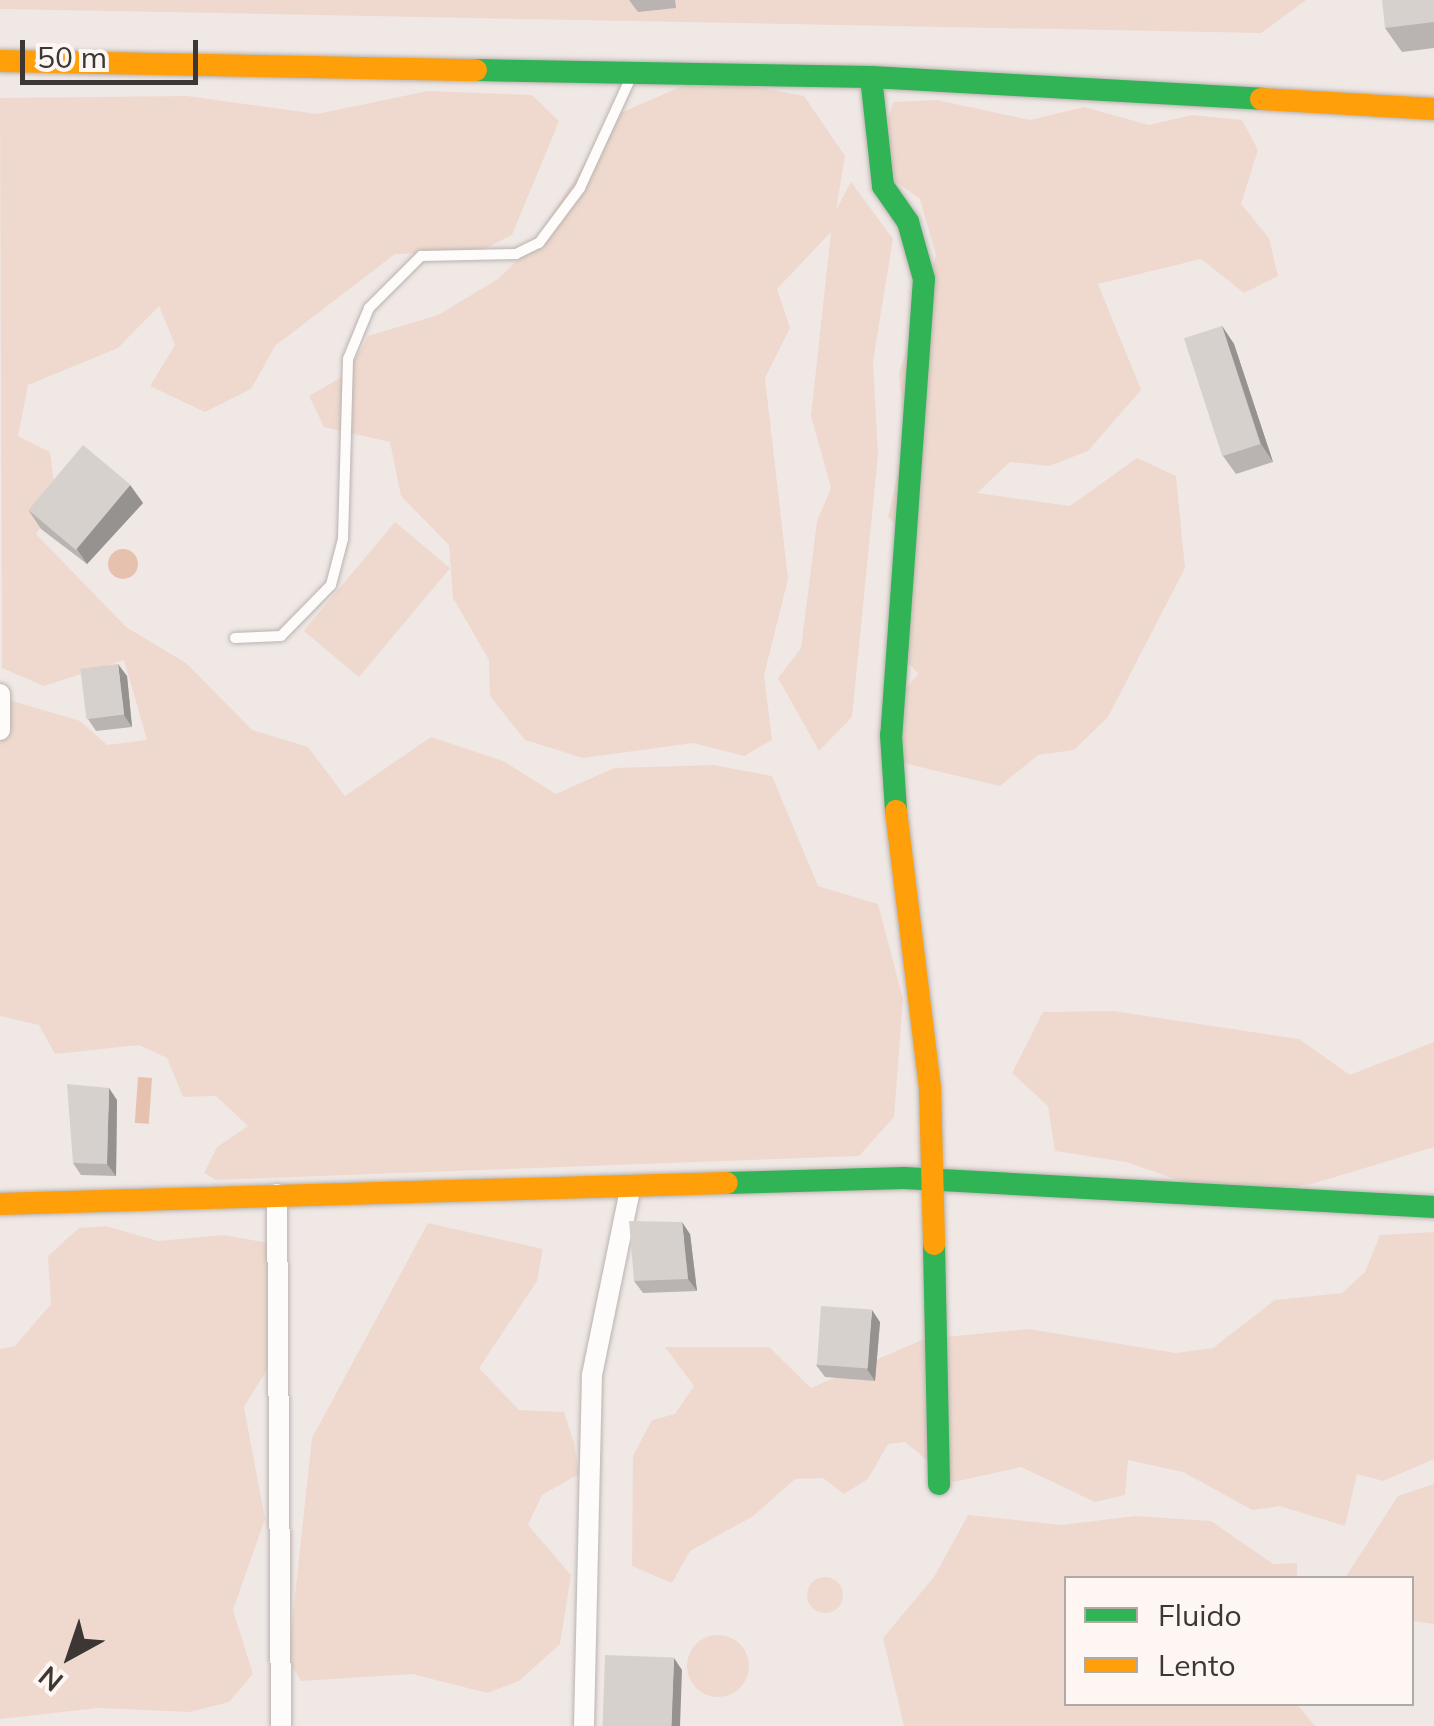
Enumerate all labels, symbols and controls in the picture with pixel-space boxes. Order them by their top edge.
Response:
scale bar [25,20,202,82]
text: 50 m [37,38,107,76]
legend [1064,1576,1414,1706]
text: Fluido [1158,1596,1242,1634]
north arrow [20,1606,120,1706]
text: Lento [1158,1646,1236,1684]
text: N [31,1659,70,1700]

